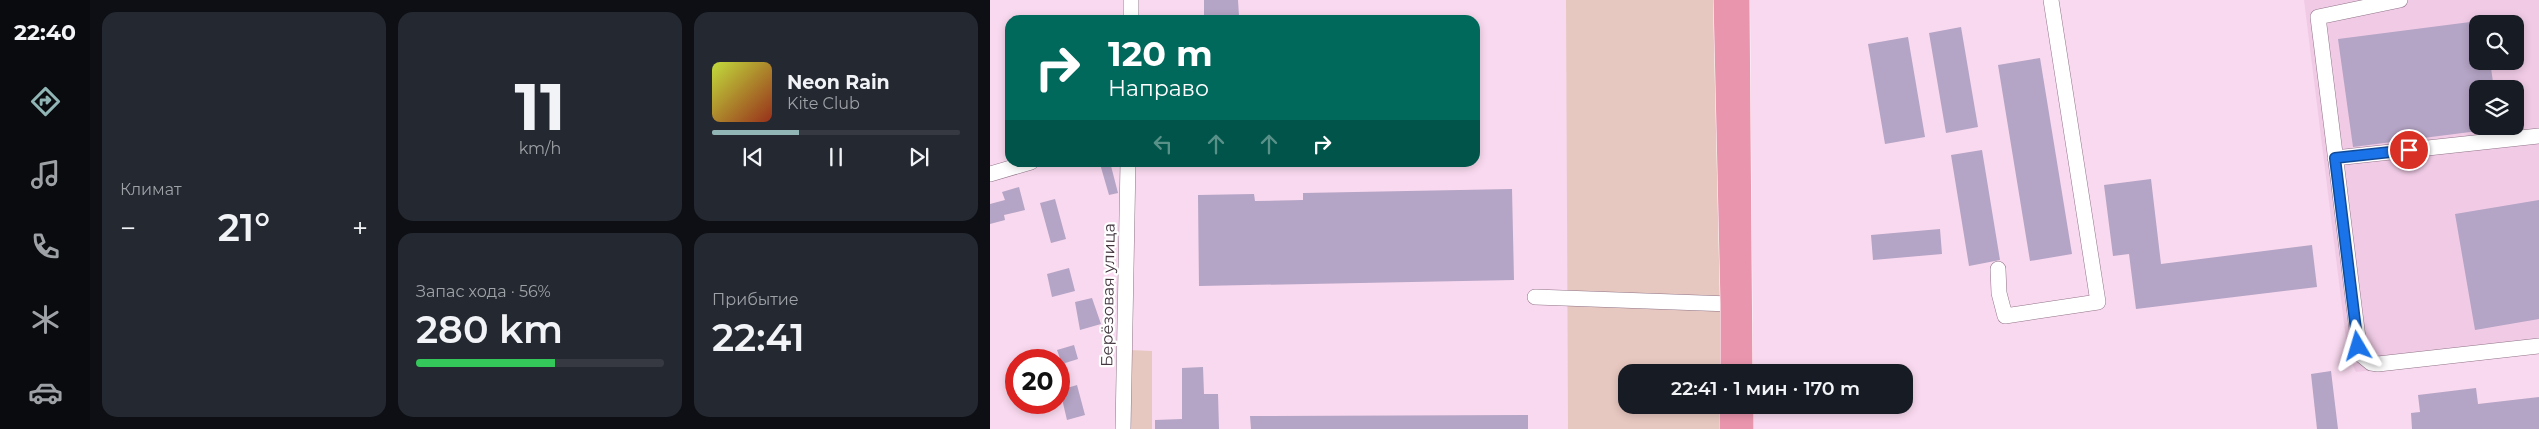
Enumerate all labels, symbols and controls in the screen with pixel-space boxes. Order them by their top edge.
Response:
map controls [2469,15,2524,135]
button: search [2469,15,2524,70]
text: 22:40 [14,19,76,46]
text: 120 m [1108,32,1213,75]
icon: right [1025,35,1090,100]
text: 11 [515,67,565,146]
text: Neon Rain [787,71,890,94]
text: Направо [1108,75,1209,102]
button: layers [2469,80,2524,135]
icon: directions [28,84,63,119]
text: Kite Club [787,94,860,113]
pin [2388,129,2430,171]
icon: left [1149,130,1177,158]
icon: ahead [1202,130,1230,158]
icon: ahead [1255,130,1283,158]
icon: right [1308,130,1336,158]
icon: arrive [2395,136,2423,164]
text: km/h [519,139,561,158]
icon: previous [739,143,767,171]
icon: pause [822,143,850,171]
icon: next [905,143,933,171]
icon: music [28,157,63,192]
text: Климат [120,180,182,199]
text: 21° [218,204,270,251]
text: − [120,211,136,245]
text: + [352,211,368,245]
street label: Берёзовая улица [1097,223,1119,367]
icon: phone [28,229,63,264]
text: Запас хода · 56% [416,282,551,301]
text: Прибытие [712,290,799,309]
icon: climate [28,302,63,337]
text: 280 km [416,306,563,353]
text: 22:41 [712,314,805,361]
position arrow [2331,319,2383,371]
speed limit sign: 20 [1005,349,1070,414]
icon: car [28,375,63,410]
text: 22:41 · 1 мин · 170 m [1671,377,1860,400]

